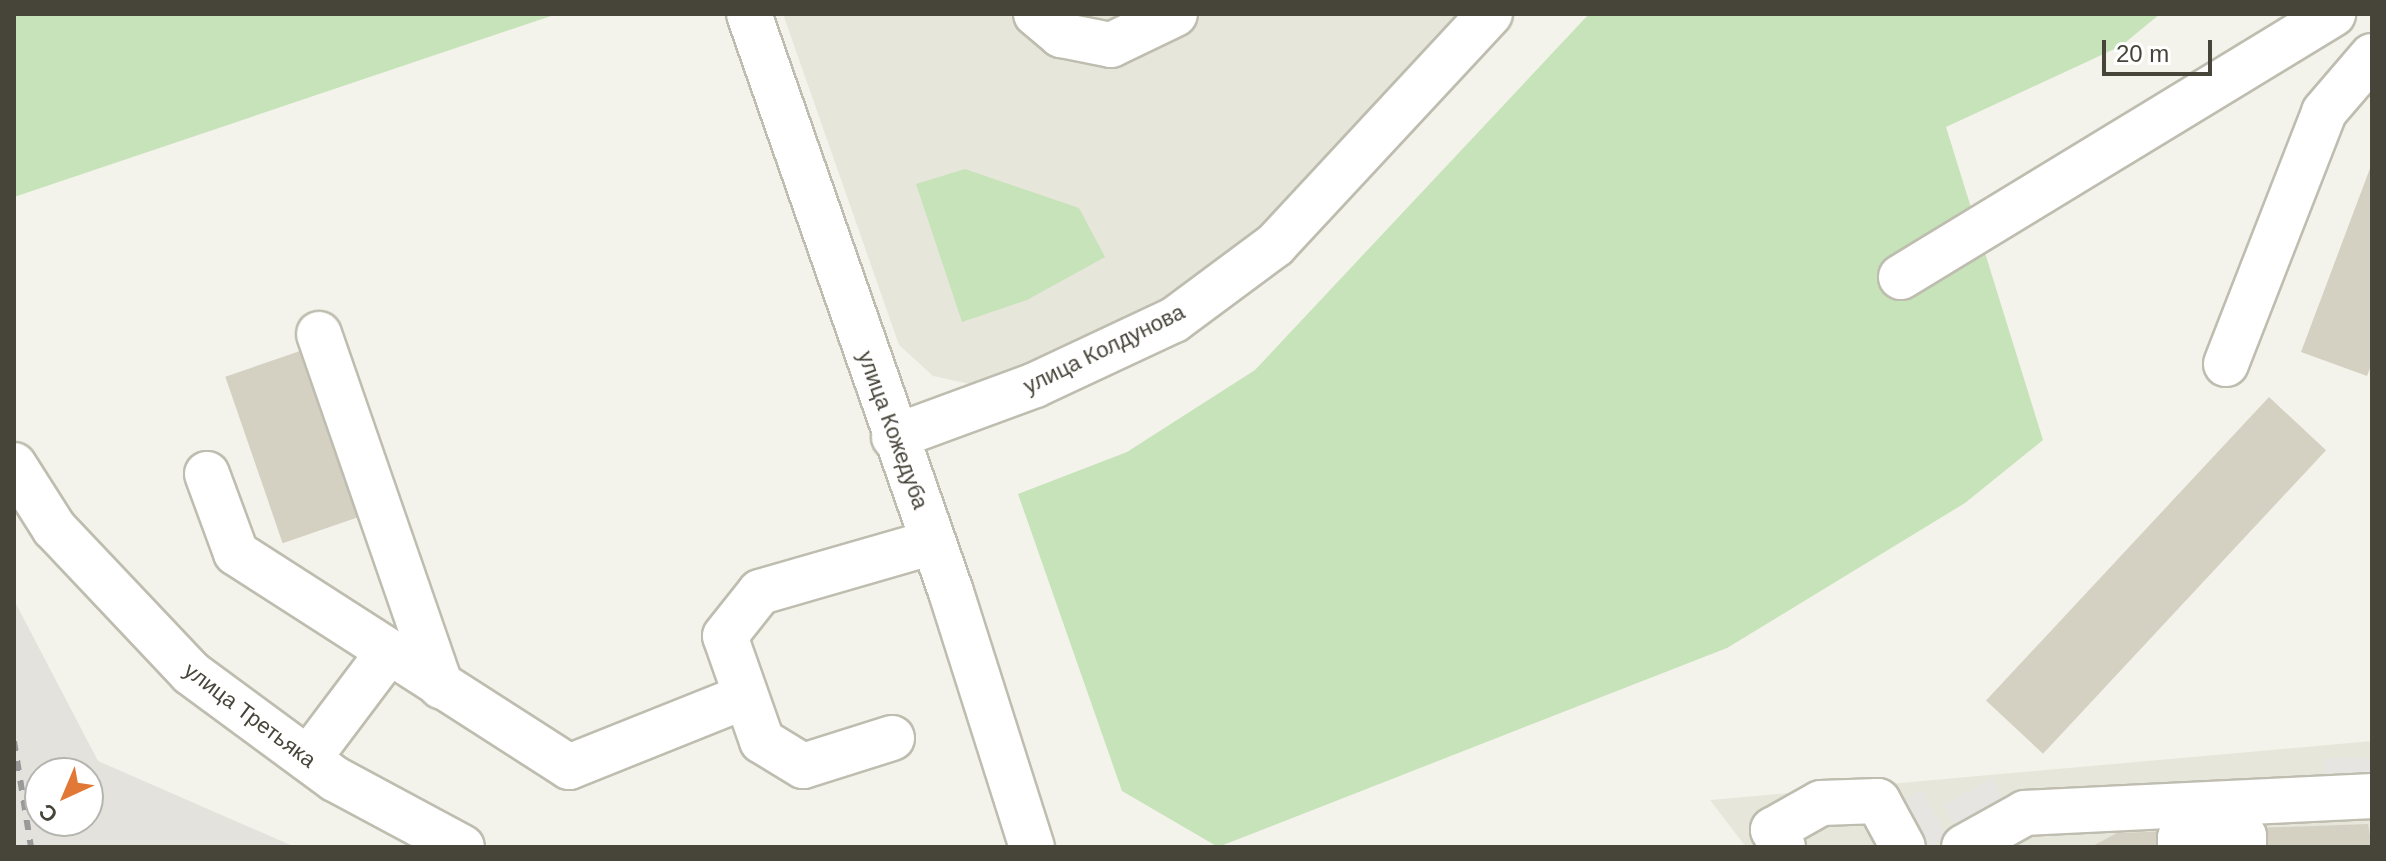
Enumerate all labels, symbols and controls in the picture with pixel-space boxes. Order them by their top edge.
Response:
scale bar [2106,24,2216,74]
text: 20 m [2116,40,2169,67]
street label: улица Колдунова [1019,299,1189,399]
street label: улица Кожедуба [852,347,934,513]
street label: улица Третьяка [179,657,321,773]
north arrow [24,757,104,837]
text: С [34,799,63,828]

